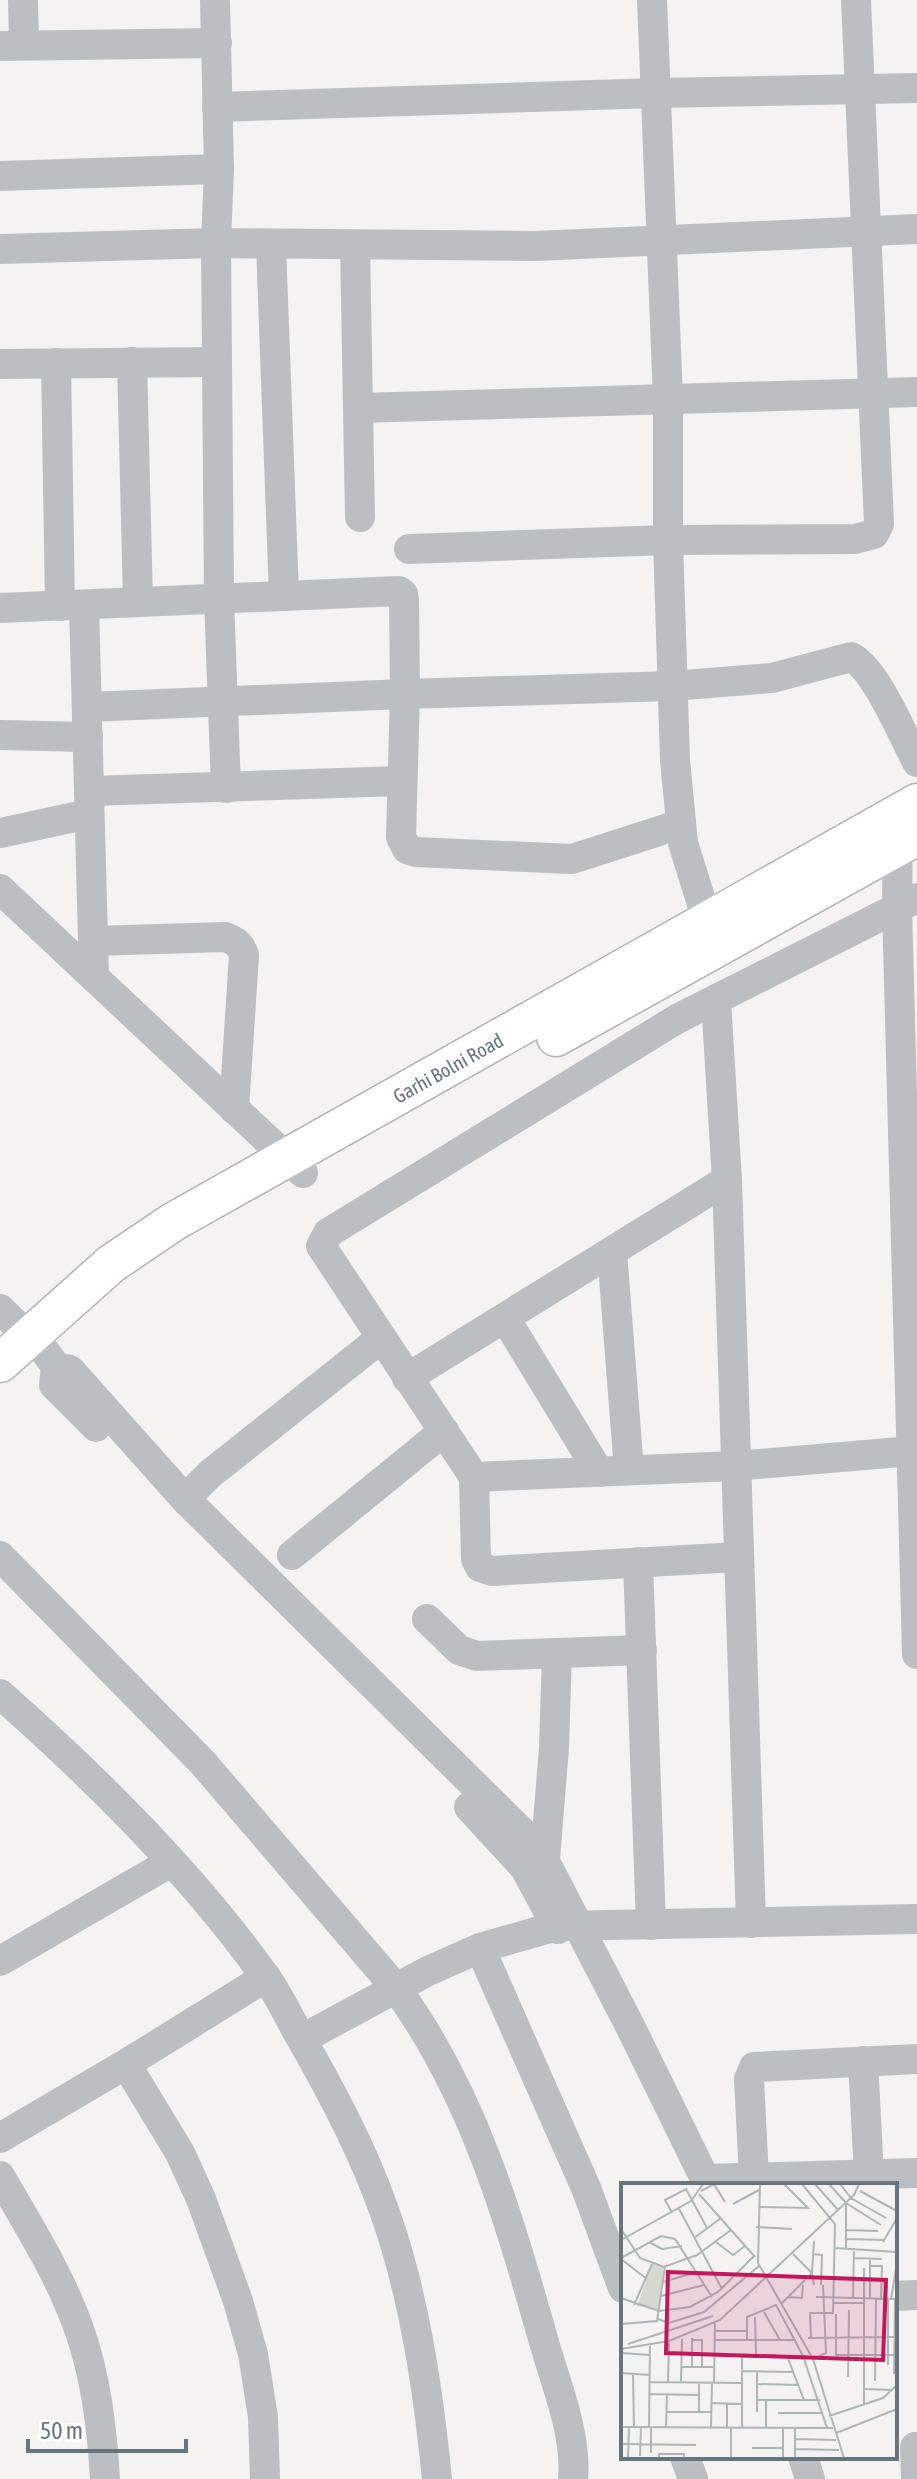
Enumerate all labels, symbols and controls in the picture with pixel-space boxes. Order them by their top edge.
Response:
street label: Garhi Bolni Road [389,1028,507,1108]
inset map [621,2183,897,2459]
scale bar [28,2403,186,2453]
text: 50 m [40,2417,83,2444]

